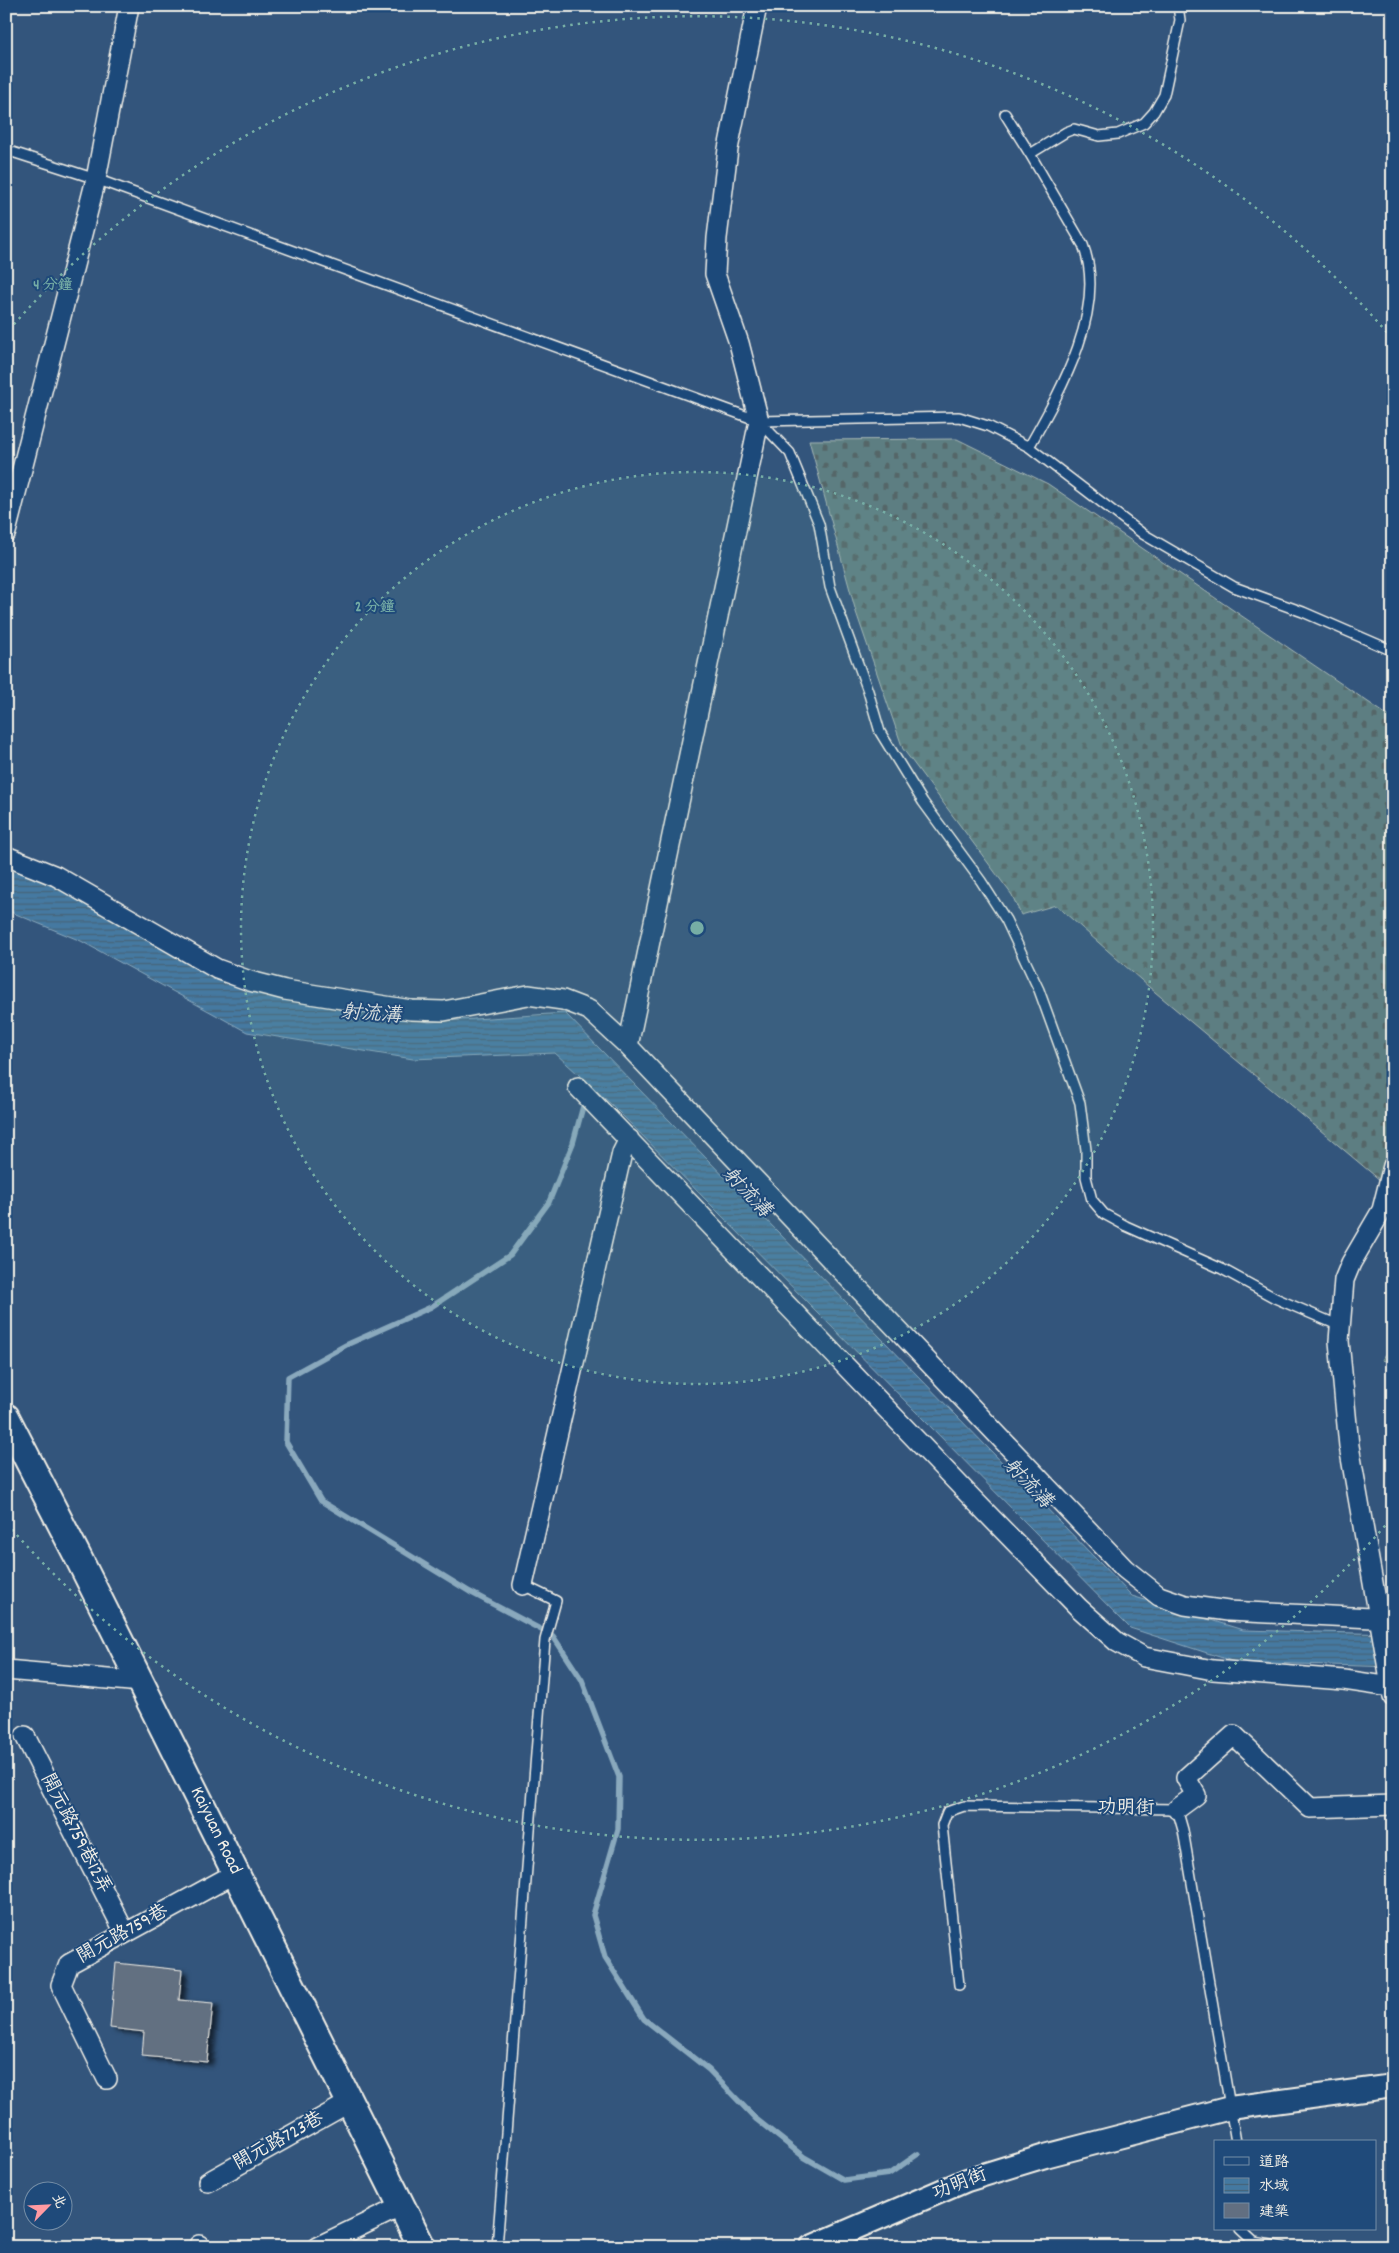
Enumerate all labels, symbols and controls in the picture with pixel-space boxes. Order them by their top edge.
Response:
text: 4 分鐘 [33,275,73,297]
text: 2 分鐘 [355,597,395,619]
centre of rings [688,919,706,937]
water label: 射流溝 [340,999,404,1031]
water label: 射流溝 [715,1162,778,1226]
water label: 射流溝 [996,1453,1059,1517]
street label: 開元路759巷12弄 [33,1769,117,1899]
street label: Kaiyuan Road [182,1783,248,1879]
street label: 功明街 [1097,1795,1155,1823]
street label: 開元路759巷 [72,1899,174,1971]
street label: 開元路723巷 [229,2106,329,2178]
legend [1214,2140,1376,2230]
text: 道路 [1259,2152,1289,2174]
street label: 功明街 [929,2162,991,2208]
text: 水域 [1259,2176,1289,2198]
north arrow [22,2180,72,2230]
text: 北 [46,2191,70,2212]
text: 建築 [1259,2202,1289,2224]

